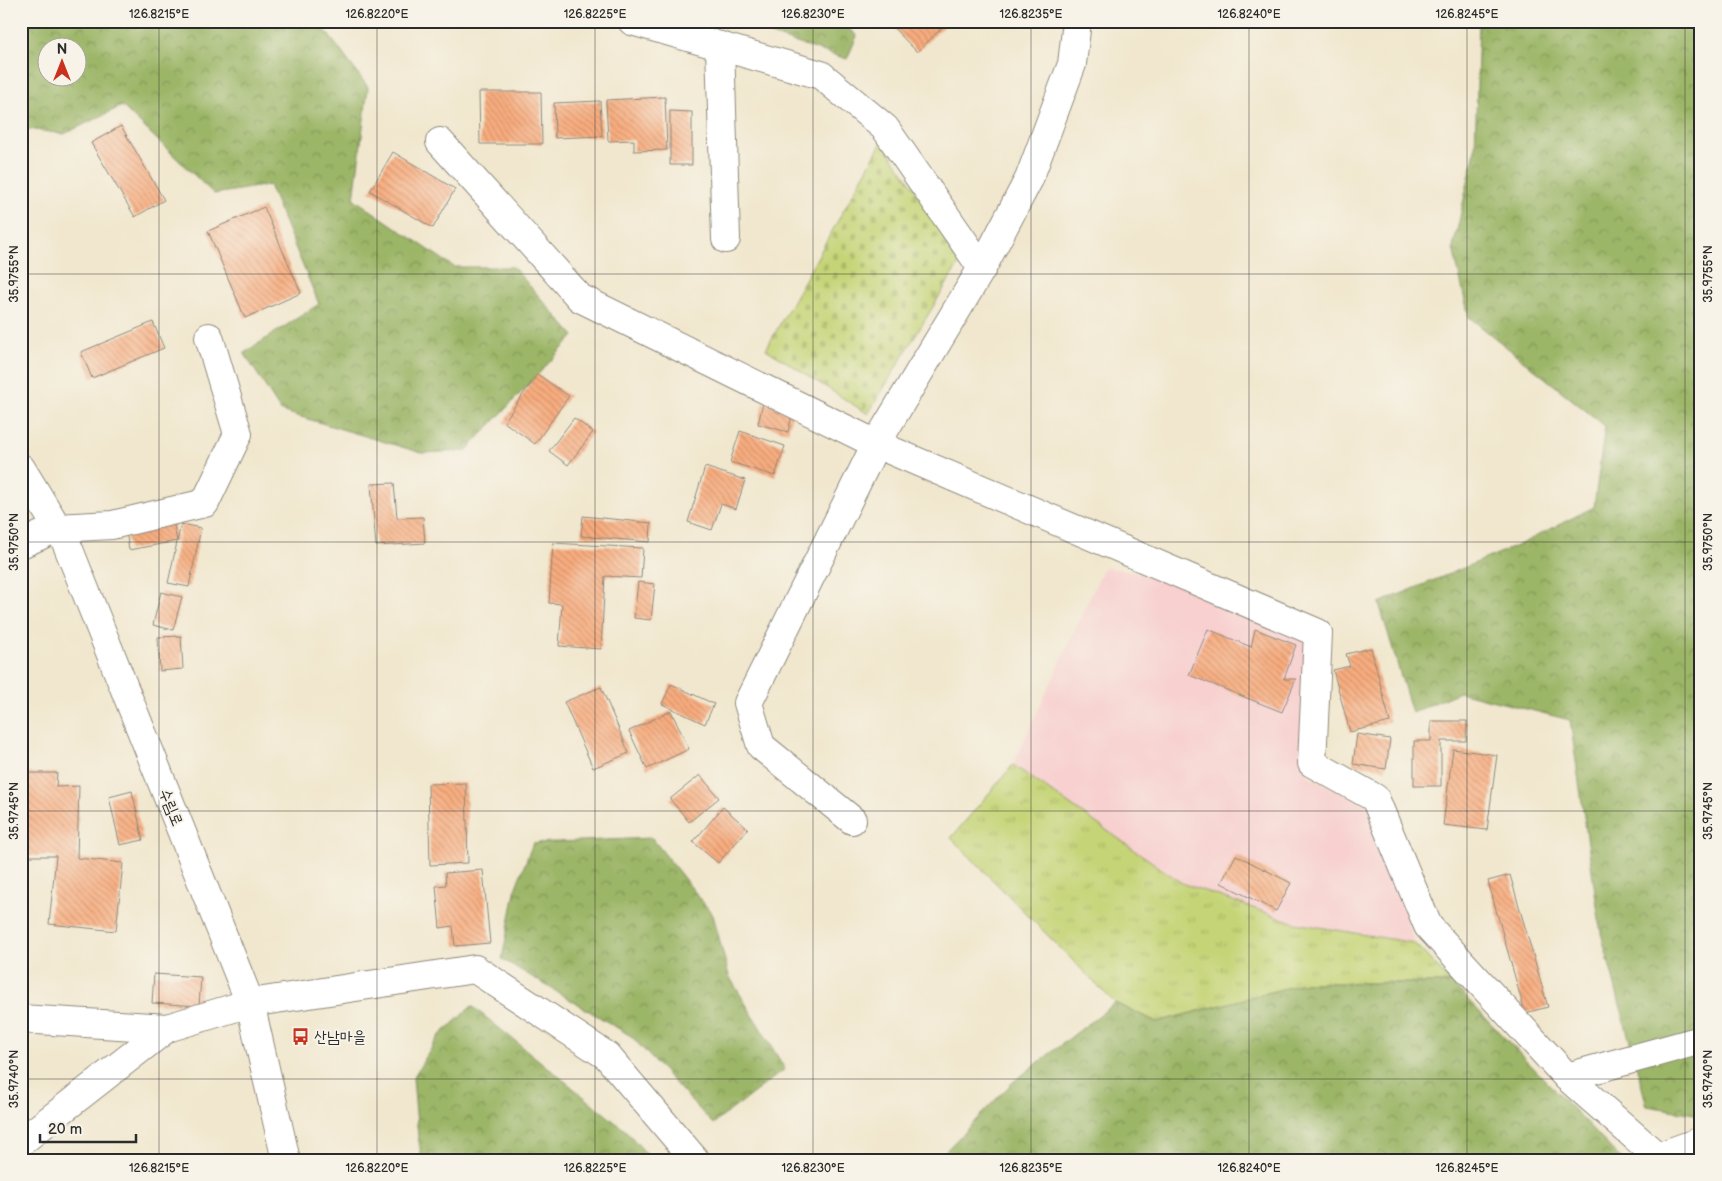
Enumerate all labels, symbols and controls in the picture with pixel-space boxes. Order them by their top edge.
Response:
text: 126.8215°E [129,7,189,22]
text: 126.8220°E [345,7,409,22]
text: 126.8225°E [564,7,626,22]
text: 126.8230°E [781,7,845,22]
text: 126.8235°E [1000,7,1062,22]
text: 126.8240°E [1217,7,1281,22]
text: 126.8245°E [1436,7,1498,22]
north arrow [38,38,88,88]
text: N [57,41,67,58]
text: 35.9755°N [7,245,22,303]
text: 35.9755°N [1701,245,1716,303]
text: 35.9750°N [7,513,22,571]
text: 35.9750°N [1701,513,1716,571]
text: 35.9745°N [7,782,22,840]
text: 35.9745°N [1701,782,1716,840]
street label: 수림로 [155,786,187,829]
bus stop icon: 산남마을 [290,1026,310,1046]
place label: 산남마을 [314,1028,366,1047]
text: 35.9740°N [7,1050,22,1108]
text: 35.9740°N [1701,1050,1716,1108]
scale bar [40,1111,136,1143]
text: 20 m [48,1120,82,1139]
text: 126.8215°E [129,1161,189,1176]
text: 126.8220°E [345,1161,409,1176]
text: 126.8225°E [564,1161,626,1176]
text: 126.8230°E [781,1161,845,1176]
text: 126.8235°E [1000,1161,1062,1176]
text: 126.8240°E [1217,1161,1281,1176]
text: 126.8245°E [1436,1161,1498,1176]

